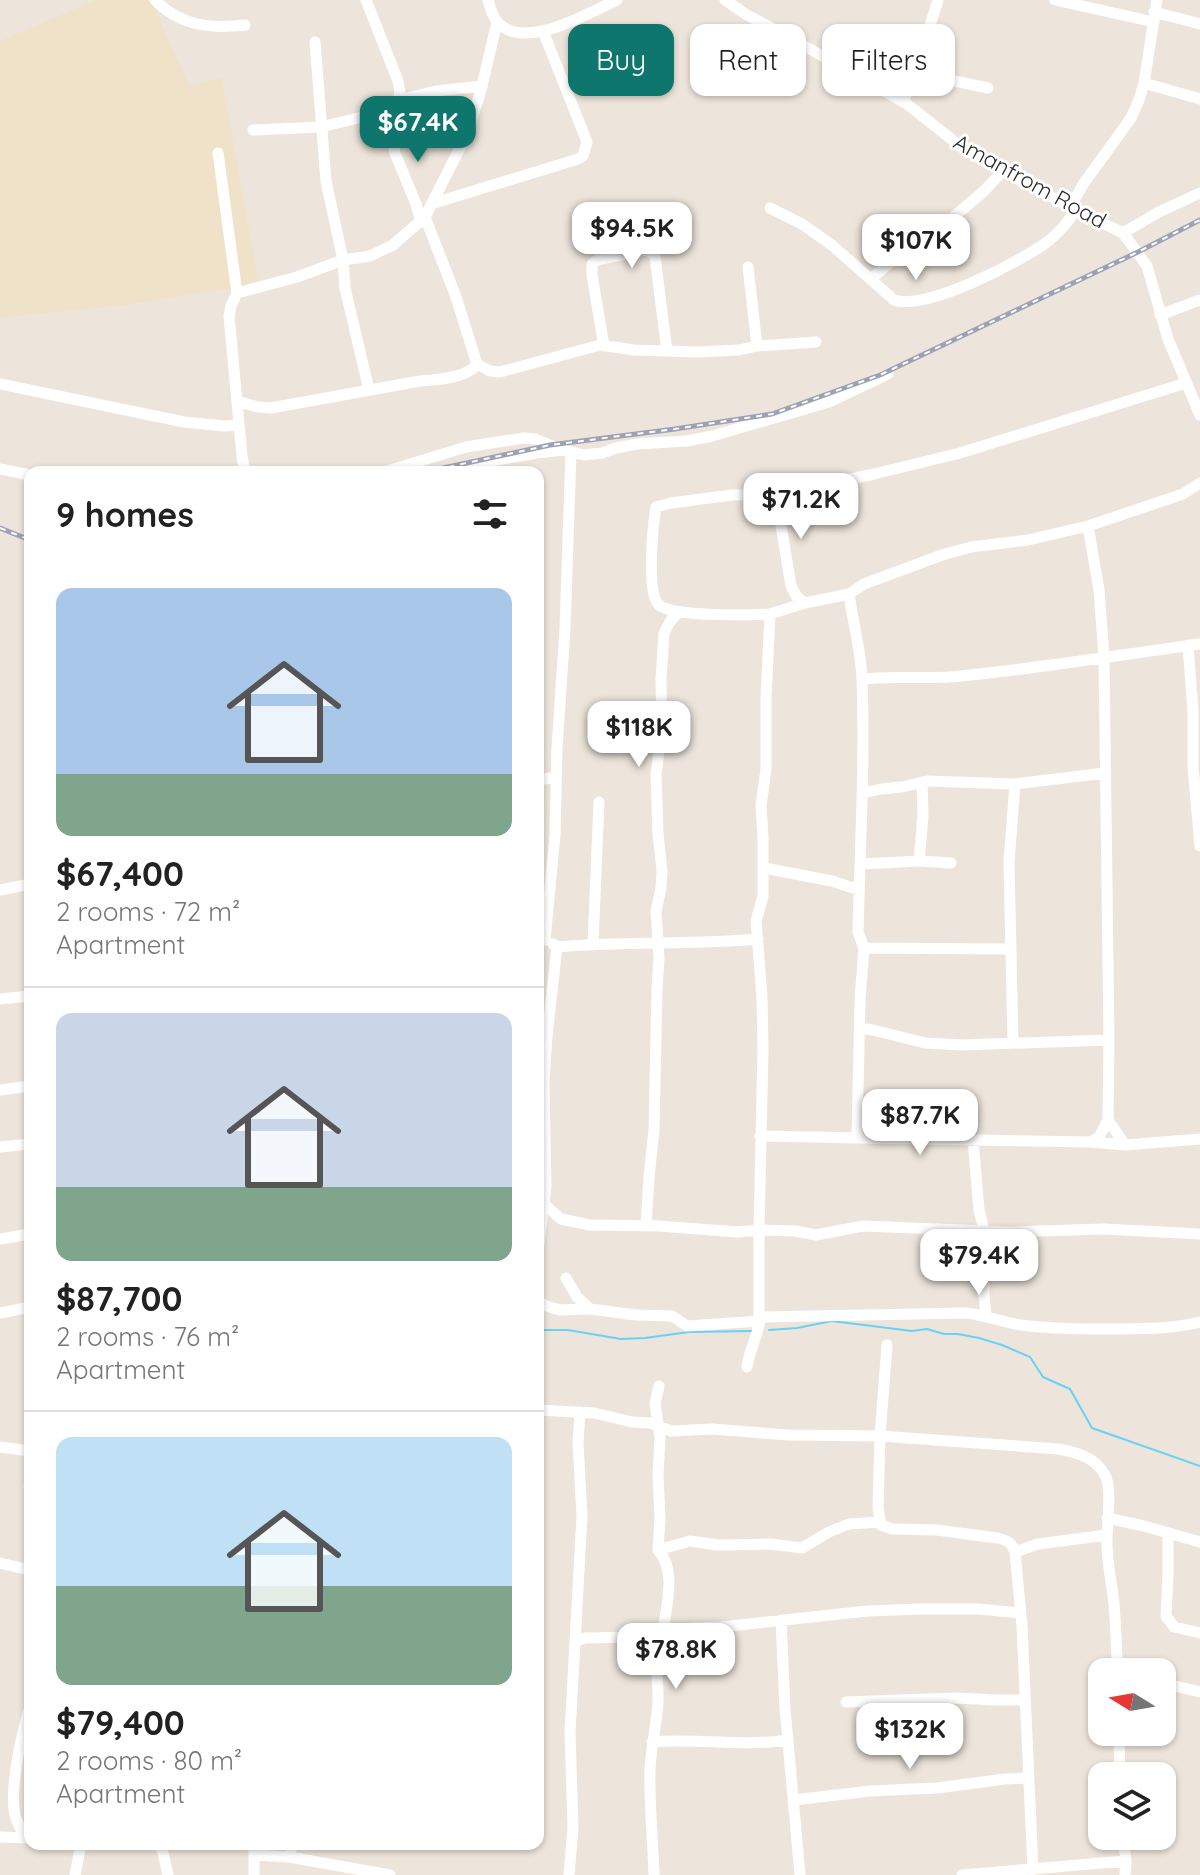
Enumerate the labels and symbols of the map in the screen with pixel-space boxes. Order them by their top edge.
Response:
pin: $67.4K [353,96,483,164]
street label: Amanfrom Road [949,127,1111,235]
pin: $94.5K [567,202,697,270]
pin: $107K [860,214,972,282]
pin: $71.2K [736,473,866,541]
pin: $118K [583,701,695,769]
pin: $87.7K [855,1089,985,1157]
pin: $79.4K [914,1229,1044,1297]
pin: $78.8K [611,1623,741,1691]
north arrow [1088,1658,1176,1746]
pin: $132K [854,1703,966,1771]

